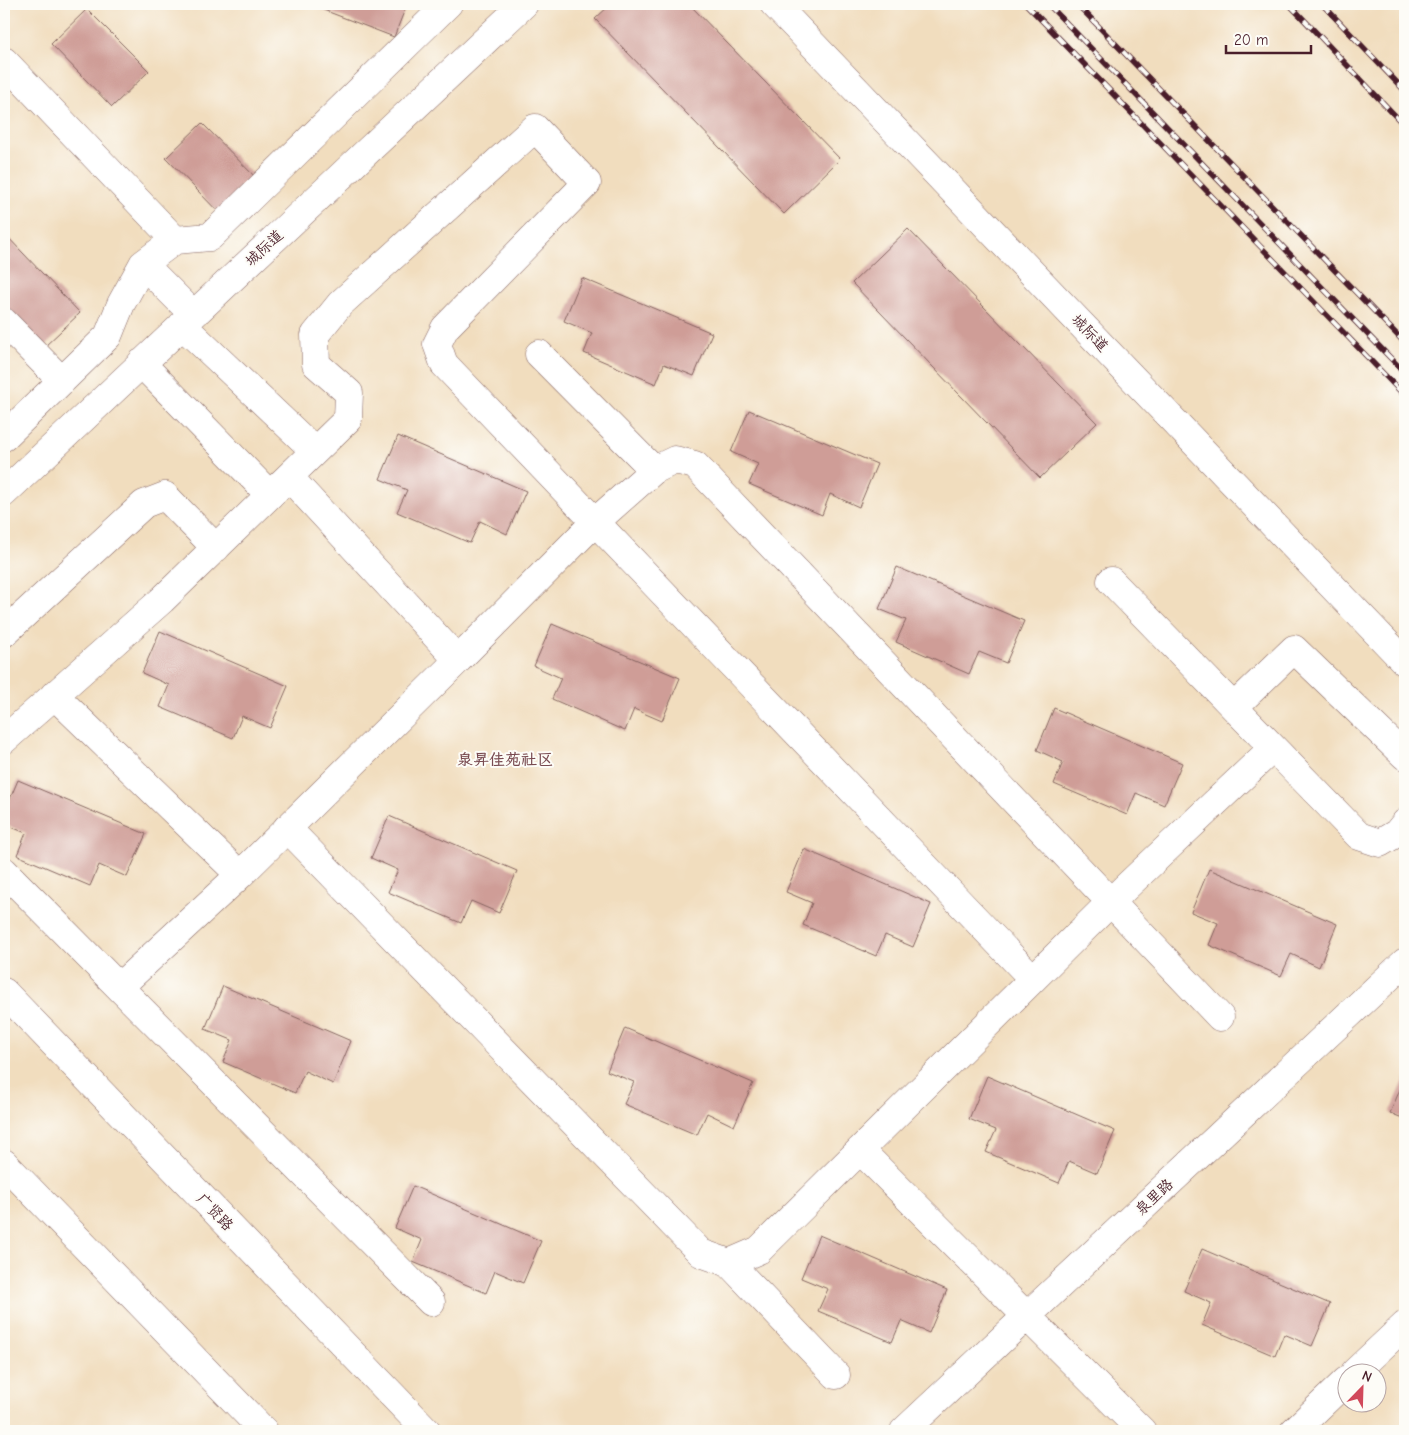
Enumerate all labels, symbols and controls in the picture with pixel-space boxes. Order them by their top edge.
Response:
scale bar [1226,22,1312,54]
text: 20 m [1234,31,1268,49]
street label: 城际道 [241,226,287,270]
street label: 城际道 [1068,311,1112,355]
district label: 泉昇佳苑社区 [457,751,553,769]
street label: 泉里路 [1131,1175,1177,1219]
street label: 广贤路 [193,1190,237,1234]
north arrow [1336,1362,1386,1412]
text: N [1359,1367,1374,1386]

